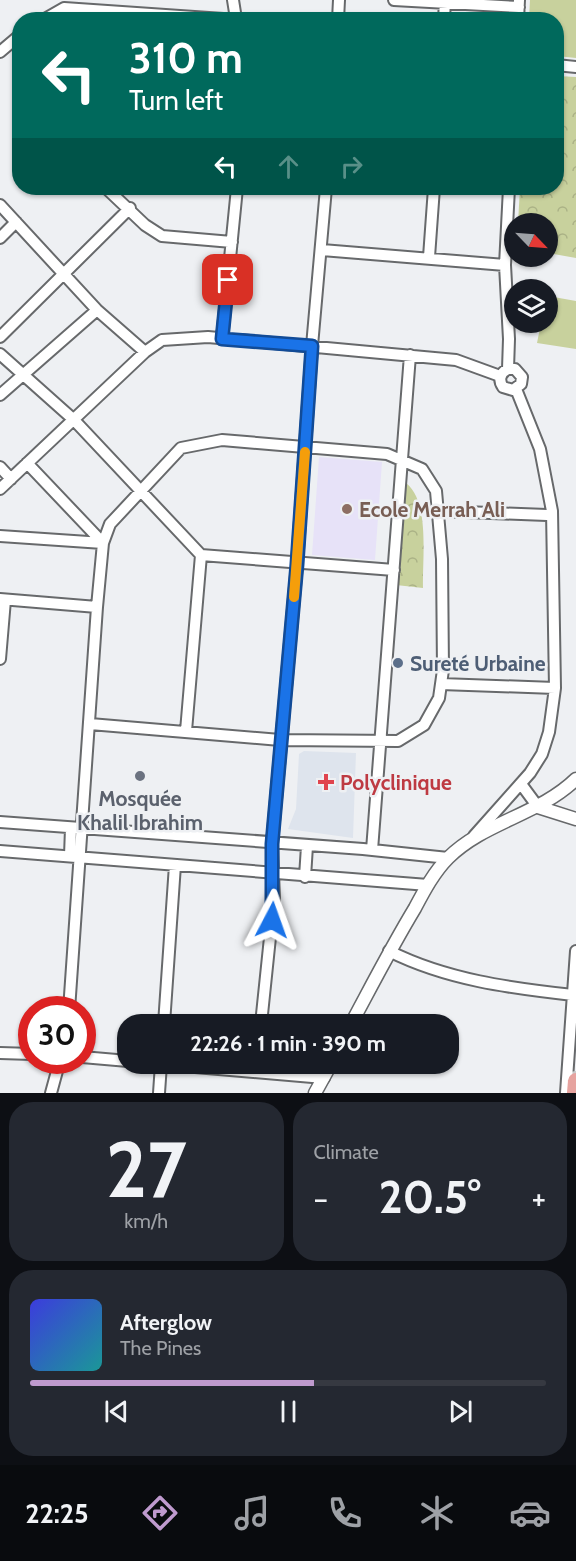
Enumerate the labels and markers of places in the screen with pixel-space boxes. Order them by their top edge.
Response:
pin [202,254,253,305]
place label: Ecole Merrah Ali [359,497,505,522]
marker: Ecole Merrah Ali [340,502,354,516]
place label: Sureté Urbaine [410,651,546,676]
marker: Sureté Urbaine [391,656,405,670]
marker: Mosquée Khalil Ibrahim [133,769,147,783]
place label: Polyclinique [340,770,452,795]
marker: Polyclinique [317,773,335,791]
place label: Mosquée Khalil Ibrahim [77,786,203,835]

